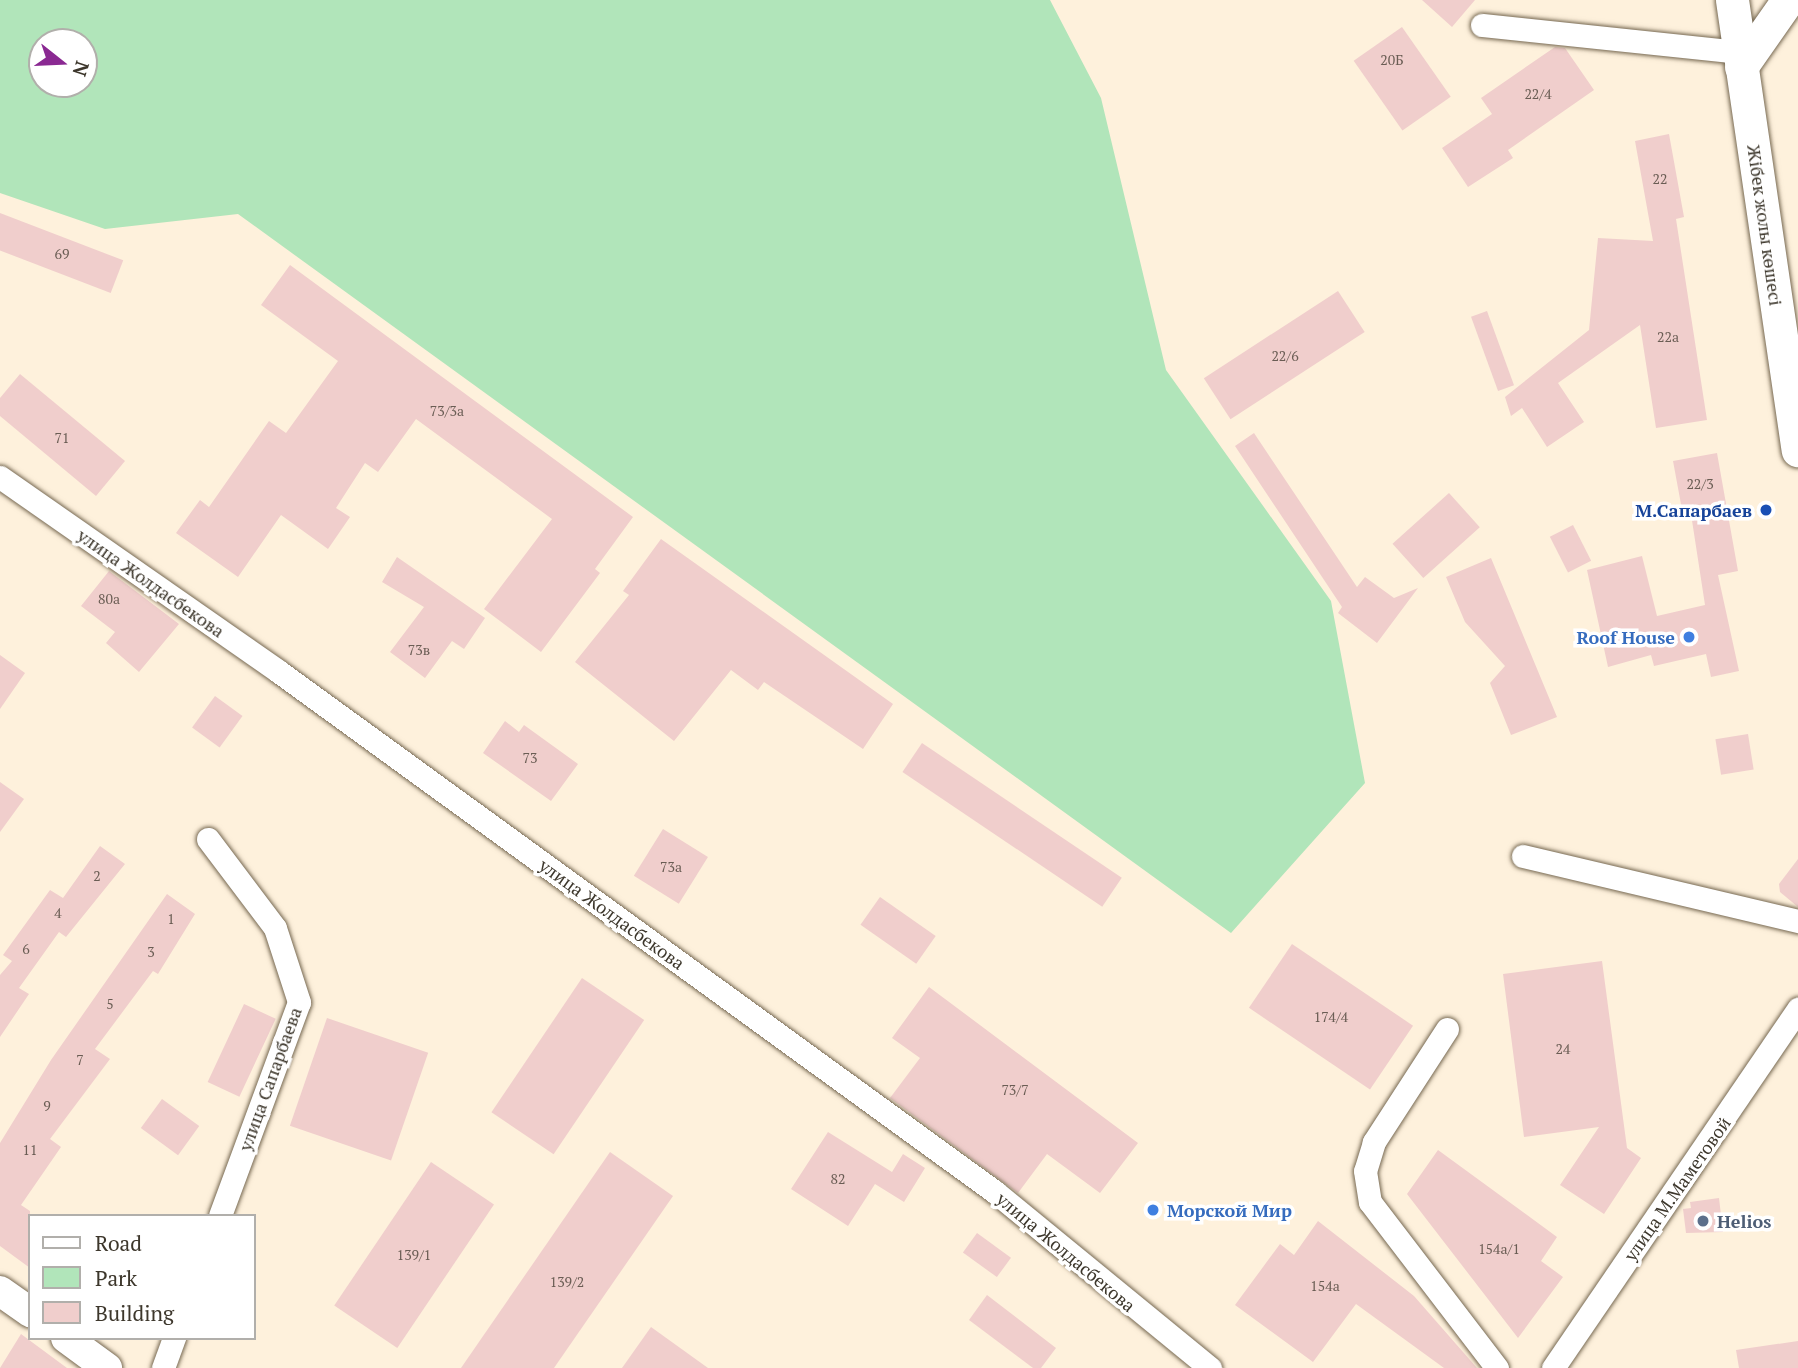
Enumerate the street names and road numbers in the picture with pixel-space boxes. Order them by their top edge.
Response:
street label: Жібек жолы көшесі [1743,143,1787,307]
street label: улица Жолдасбекова [73,524,229,642]
street label: улица Жолдасбекова [535,854,689,974]
street label: улица Сапарбаева [234,1004,306,1154]
street label: улица М.Маметовой [1619,1113,1735,1265]
street label: улица Жолдасбекова [992,1188,1140,1316]

